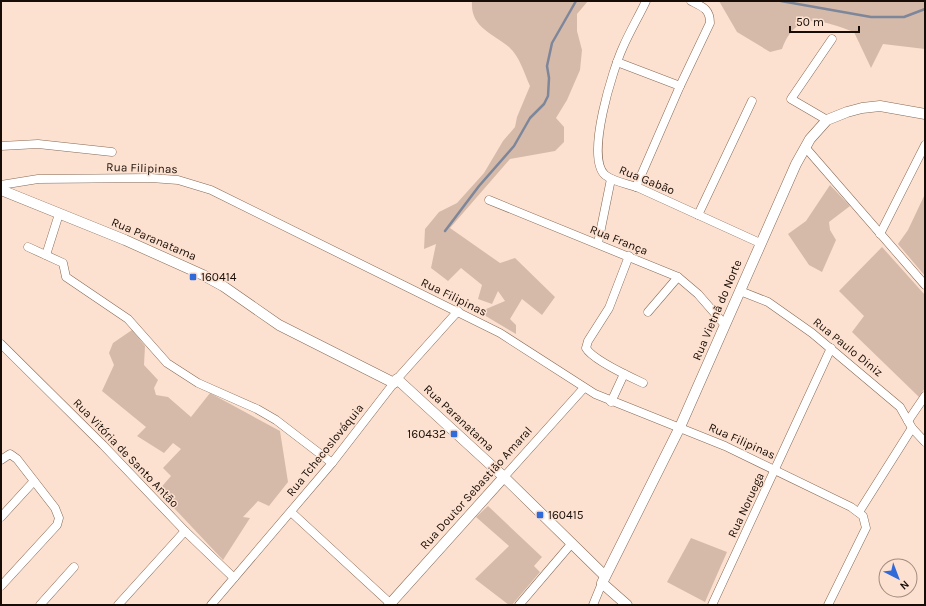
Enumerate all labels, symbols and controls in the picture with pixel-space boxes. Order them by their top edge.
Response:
scale bar [790,8,859,34]
text: 50 m [796,15,824,29]
street label: Rua Filipinas [106,160,178,176]
street label: Rua Gabão [617,163,677,197]
street label: Rua Paranatama [109,215,199,263]
street label: Rua França [588,222,650,258]
street label: Rua Vietnã do Norte [689,258,745,362]
place label: 160414 [201,270,237,284]
marker: 160414 [188,272,198,282]
street label: Rua Filipinas [419,275,489,319]
street label: Rua Paulo Diniz [810,315,886,379]
street label: Rua Paranatama [421,382,497,454]
street label: Rua Vitória de Santo Antão [70,396,182,510]
street label: Rua Tchecoslováquia [283,401,367,499]
street label: Rua Filipinas [706,420,778,462]
street label: Rua Doutor Sebastião Amaral [417,424,535,552]
place label: 160432 [407,427,446,441]
marker: 160432 [449,429,459,439]
street label: Rua Noruega [725,470,767,540]
place label: 160415 [548,508,584,522]
marker: 160415 [535,510,545,520]
north arrow [878,558,918,598]
text: N [897,578,912,593]

